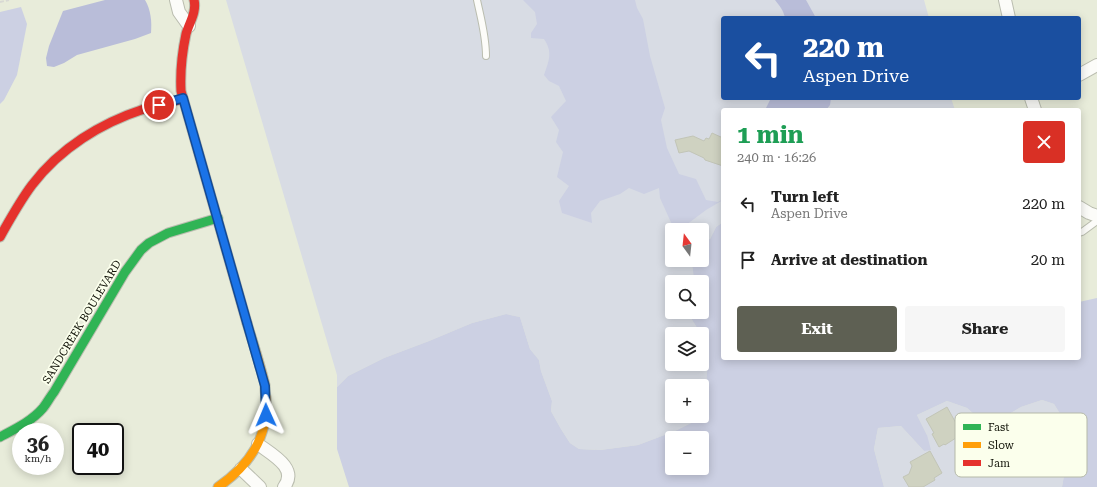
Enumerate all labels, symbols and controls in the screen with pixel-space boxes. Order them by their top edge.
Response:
text: 220 m [803,31,884,64]
icon: left [737,32,789,84]
text: Aspen Drive [803,65,909,86]
pin [142,88,176,122]
icon: arrive [148,94,170,116]
text: 1 min [737,121,804,149]
button: close [1023,121,1065,163]
text: 240 m · 16:26 [737,150,816,165]
text: Turn left [771,188,839,206]
icon: left [737,193,759,215]
text: 220 m [1022,195,1065,213]
text: Aspen Drive [771,206,848,221]
north arrow [665,223,709,267]
map controls [665,223,709,475]
icon: arrive [737,249,759,271]
text: Arrive at destination [771,251,927,269]
text: 20 m [1031,251,1065,269]
street label: SANDCREEK BOULEVARD [40,258,124,386]
button: search [665,275,709,319]
button: Exit [737,306,897,352]
button: Share [905,306,1065,352]
button: layers [665,327,709,371]
button: + [665,379,709,423]
position arrow [245,394,287,436]
legend [955,413,1087,477]
text: Fast [988,421,1009,434]
speed limit sign: 40 [72,423,124,475]
button: − [665,431,709,475]
text: 36 [27,432,49,456]
text: Slow [988,439,1015,452]
text: km/h [25,453,51,464]
text: Jam [988,457,1010,470]

